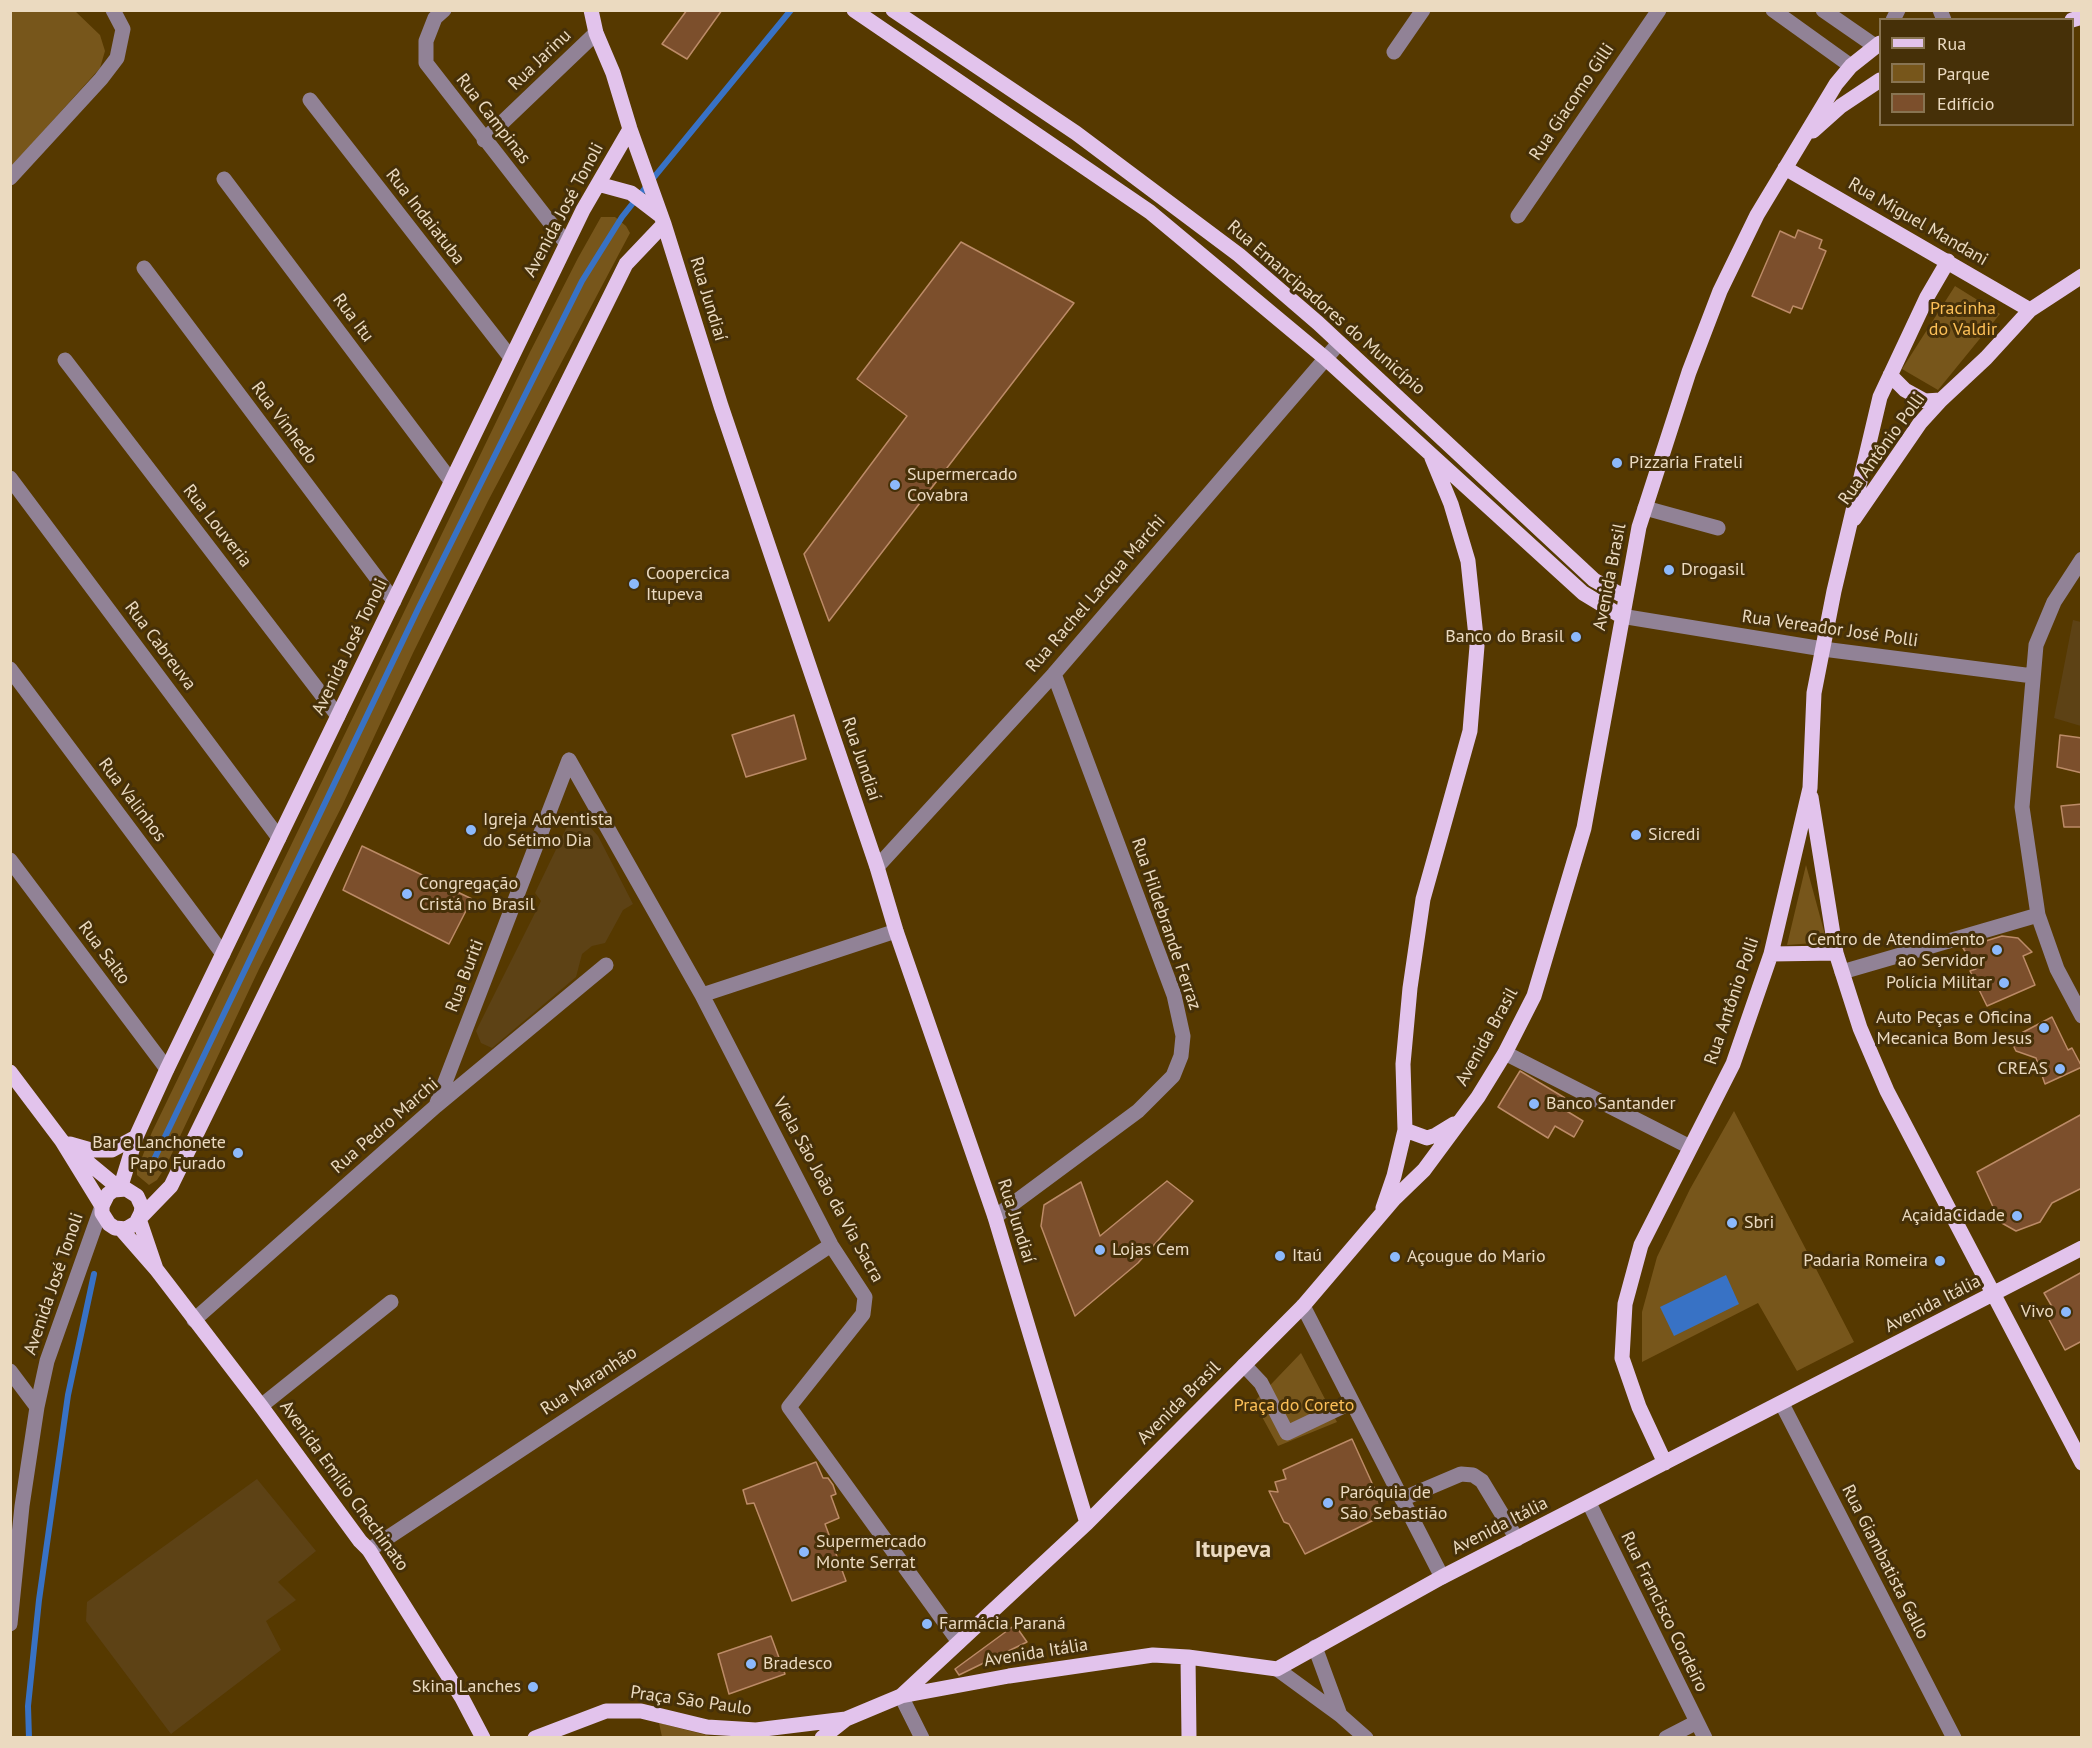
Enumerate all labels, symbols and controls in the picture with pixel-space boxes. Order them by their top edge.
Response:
legend [1879,18,2074,126]
street label: Rua Jarinu [504,25,576,95]
text: Rua [1937,32,1966,55]
street label: Rua Giacomo Gilli [1525,39,1619,165]
text: Parque [1937,62,1990,85]
street label: Rua Campinas [451,70,535,168]
text: Edifício [1937,92,1994,115]
street label: Avenida José Tonoli [520,139,608,281]
street label: Rua Indaiatuba [381,165,469,269]
street label: Rua Miguel Mandani [1844,173,1992,271]
street label: Rua Emancipadores do Município [1223,216,1429,400]
street label: Rua Jundiaí [685,254,731,344]
street label: Rua Itu [328,290,378,346]
park label: Pracinha do Valdir [1929,298,1997,340]
street label: Rua Vinhedo [246,378,322,468]
street label: Rua Antônio Polli [1834,389,1930,509]
place label: Pizzaria Frateli [1629,452,1743,474]
marker: Pizzaria Frateli [1610,456,1624,470]
place label: Supermercado Covabra [907,464,1018,506]
marker: Supermercado Covabra [888,478,902,492]
street label: Rua Louveria [178,480,256,572]
street label: Rua Rachel Lacqua Marchi [1022,511,1170,677]
street label: Avenida Brasil [1589,522,1631,632]
place label: Drogasil [1681,559,1745,581]
place label: Coopercica Itupeva [646,563,730,606]
marker: Drogasil [1662,563,1676,577]
street label: Avenida José Tonoli [308,575,392,719]
marker: Coopercica Itupeva [627,577,641,591]
street label: Rua Cabreuva [120,598,200,694]
street label: Rua Vereador José Polli [1741,606,1919,652]
place label: Banco do Brasil [1445,626,1564,648]
marker: Banco do Brasil [1569,630,1583,644]
street label: Rua Jundiaí [837,714,885,804]
street label: Rua Valinhos [94,754,170,846]
place label: Igreja Adventista do Sétimo Dia [483,809,613,852]
marker: Igreja Adventista do Sétimo Dia [464,823,478,837]
place label: Sicredi [1648,824,1700,846]
marker: Sicredi [1629,828,1643,842]
street label: Rua Hildebrande Ferraz [1126,835,1206,1013]
place label: Congregação Cristá no Brasil [419,873,535,916]
marker: Congregação Cristá no Brasil [400,887,414,901]
street label: Rua Salto [73,917,135,989]
place label: Centro de Atendimento ao Servidor [1807,929,1985,972]
street label: Rua Antônio Polli [1700,934,1764,1068]
street label: Rua Buriti [441,937,489,1015]
marker: Centro de Atendimento ao Servidor [1990,943,2004,957]
place label: Polícia Militar [1886,972,1992,994]
marker: Polícia Militar [1997,976,2011,990]
street label: Avenida Brasil [1451,984,1523,1090]
place label: Auto Peças e Oficina Mecanica Bom Jesus [1876,1007,2032,1050]
marker: Auto Peças e Oficina Mecanica Bom Jesus [2037,1021,2051,1035]
place label: CREAS [1997,1058,2048,1080]
marker: CREAS [2053,1062,2067,1076]
street label: Rua Pedro Marchi [327,1074,443,1178]
place label: Banco Santander [1546,1093,1676,1115]
street label: Viela São João da Via Sacra [768,1094,888,1286]
marker: Banco Santander [1527,1097,1541,1111]
place label: Bar e Lanchonete Papo Furado [92,1132,226,1174]
marker: Bar e Lanchonete Papo Furado [231,1146,245,1160]
street label: Rua Jundiaí [992,1176,1040,1266]
place label: AçaidaCidade [1902,1205,2005,1227]
marker: AçaidaCidade [2010,1209,2024,1223]
street label: Avenida José Tonoli [20,1210,88,1358]
place label: Sbri [1744,1212,1774,1234]
marker: Sbri [1725,1216,1739,1230]
place label: Lojas Cem [1112,1239,1189,1261]
marker: Lojas Cem [1093,1243,1107,1257]
place label: Itaú [1292,1245,1322,1267]
place label: Açougue do Mario [1407,1246,1546,1268]
marker: Itaú [1273,1249,1287,1263]
marker: Açougue do Mario [1388,1250,1402,1264]
place label: Padaria Romeira [1803,1250,1928,1272]
marker: Padaria Romeira [1933,1254,1947,1268]
street label: Avenida Itália [1881,1271,1985,1337]
place label: Vivo [2021,1301,2054,1323]
marker: Vivo [2059,1305,2073,1319]
street label: Rua Maranhão [537,1342,641,1420]
street label: Avenida Brasil [1133,1357,1225,1449]
park label: Praça do Coreto [1234,1395,1354,1417]
street label: Avenida Emílio Chechinato [275,1397,413,1575]
street label: Rua Giambatista Gallo [1837,1481,1933,1643]
place label: Paróquia de São Sebastião [1340,1482,1447,1524]
street label: Avenida Itália [1448,1493,1552,1559]
marker: Paróquia de São Sebastião [1321,1496,1335,1510]
street label: Rua Francisco Cordeiro [1616,1528,1712,1696]
place label: Supermercado Monte Serrat [816,1531,927,1574]
district label: Itupeva [1195,1536,1271,1564]
marker: Supermercado Monte Serrat [797,1545,811,1559]
place label: Farmácia Paraná [939,1613,1066,1635]
marker: Farmácia Paraná [920,1617,934,1631]
street label: Avenida Itália [983,1634,1089,1672]
place label: Bradesco [763,1653,832,1675]
marker: Bradesco [744,1657,758,1671]
place label: Skina Lanches [412,1676,521,1698]
marker: Skina Lanches [526,1680,540,1694]
street label: Praça São Paulo [629,1682,753,1720]

